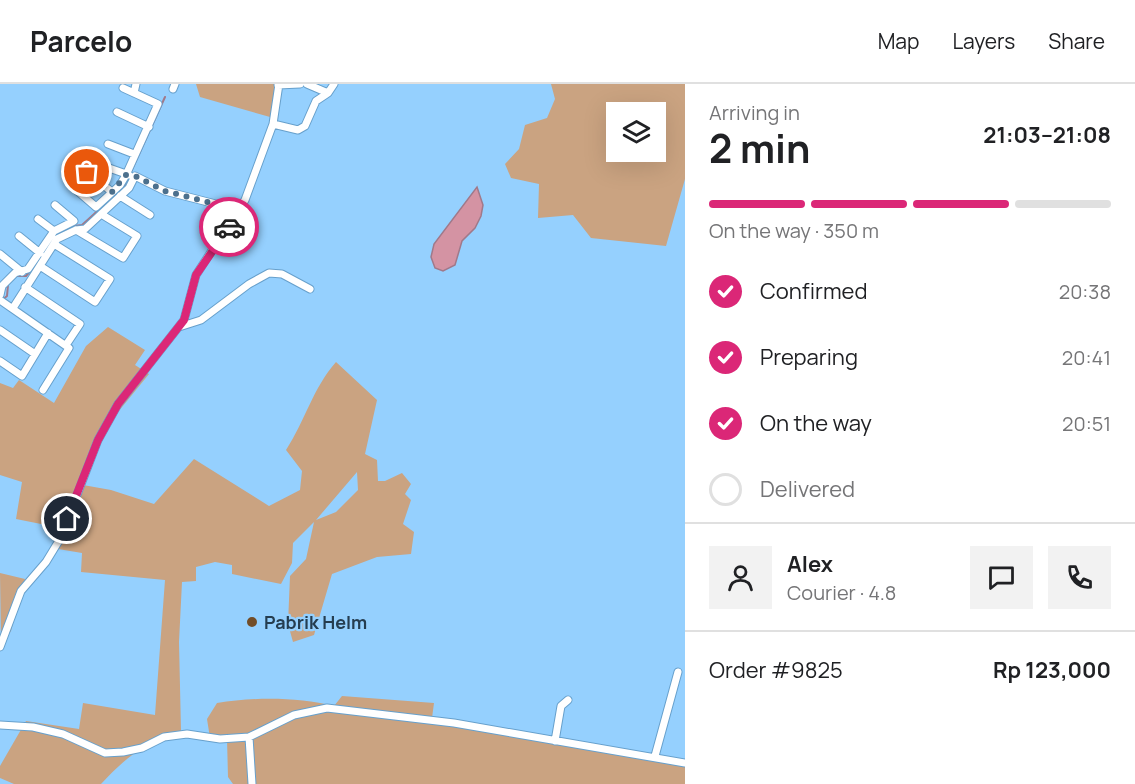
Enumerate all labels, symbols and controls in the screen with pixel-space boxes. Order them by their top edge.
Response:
text: Parcelo [30,22,132,60]
text: Map [878,27,919,55]
text: Layers [952,27,1015,55]
text: Share [1048,27,1105,55]
text: Arriving in [709,99,800,126]
map controls [606,102,666,162]
button: layers [606,102,666,162]
text: 21:03–21:08 [983,120,1111,150]
text: 2 min [709,121,810,175]
pin [61,146,112,197]
icon: bag [70,155,103,188]
courier [199,197,259,257]
icon: car [213,211,246,244]
text: On the way · 350 m [709,217,879,244]
icon: check [709,275,742,308]
text: Confirmed [760,276,868,306]
text: 20:38 [1059,278,1111,305]
icon: check [709,341,742,374]
text: Preparing [760,342,858,372]
text: 20:41 [1062,344,1111,371]
icon: check [709,407,742,440]
text: On the way [760,408,872,438]
text: 20:51 [1062,410,1111,437]
text: Delivered [760,474,855,504]
pin [41,493,92,544]
icon: home [50,502,83,535]
button: person [709,546,772,609]
button: chat [970,546,1033,609]
button: phone [1048,546,1111,609]
text: Alex [787,549,833,579]
text: Courier · 4.8 [787,579,896,606]
place label: Pabrik Helm [264,610,367,634]
marker: Pabrik Helm [245,615,259,629]
text: Order #9825 [709,655,843,685]
text: Rp 123,000 [993,655,1111,685]

